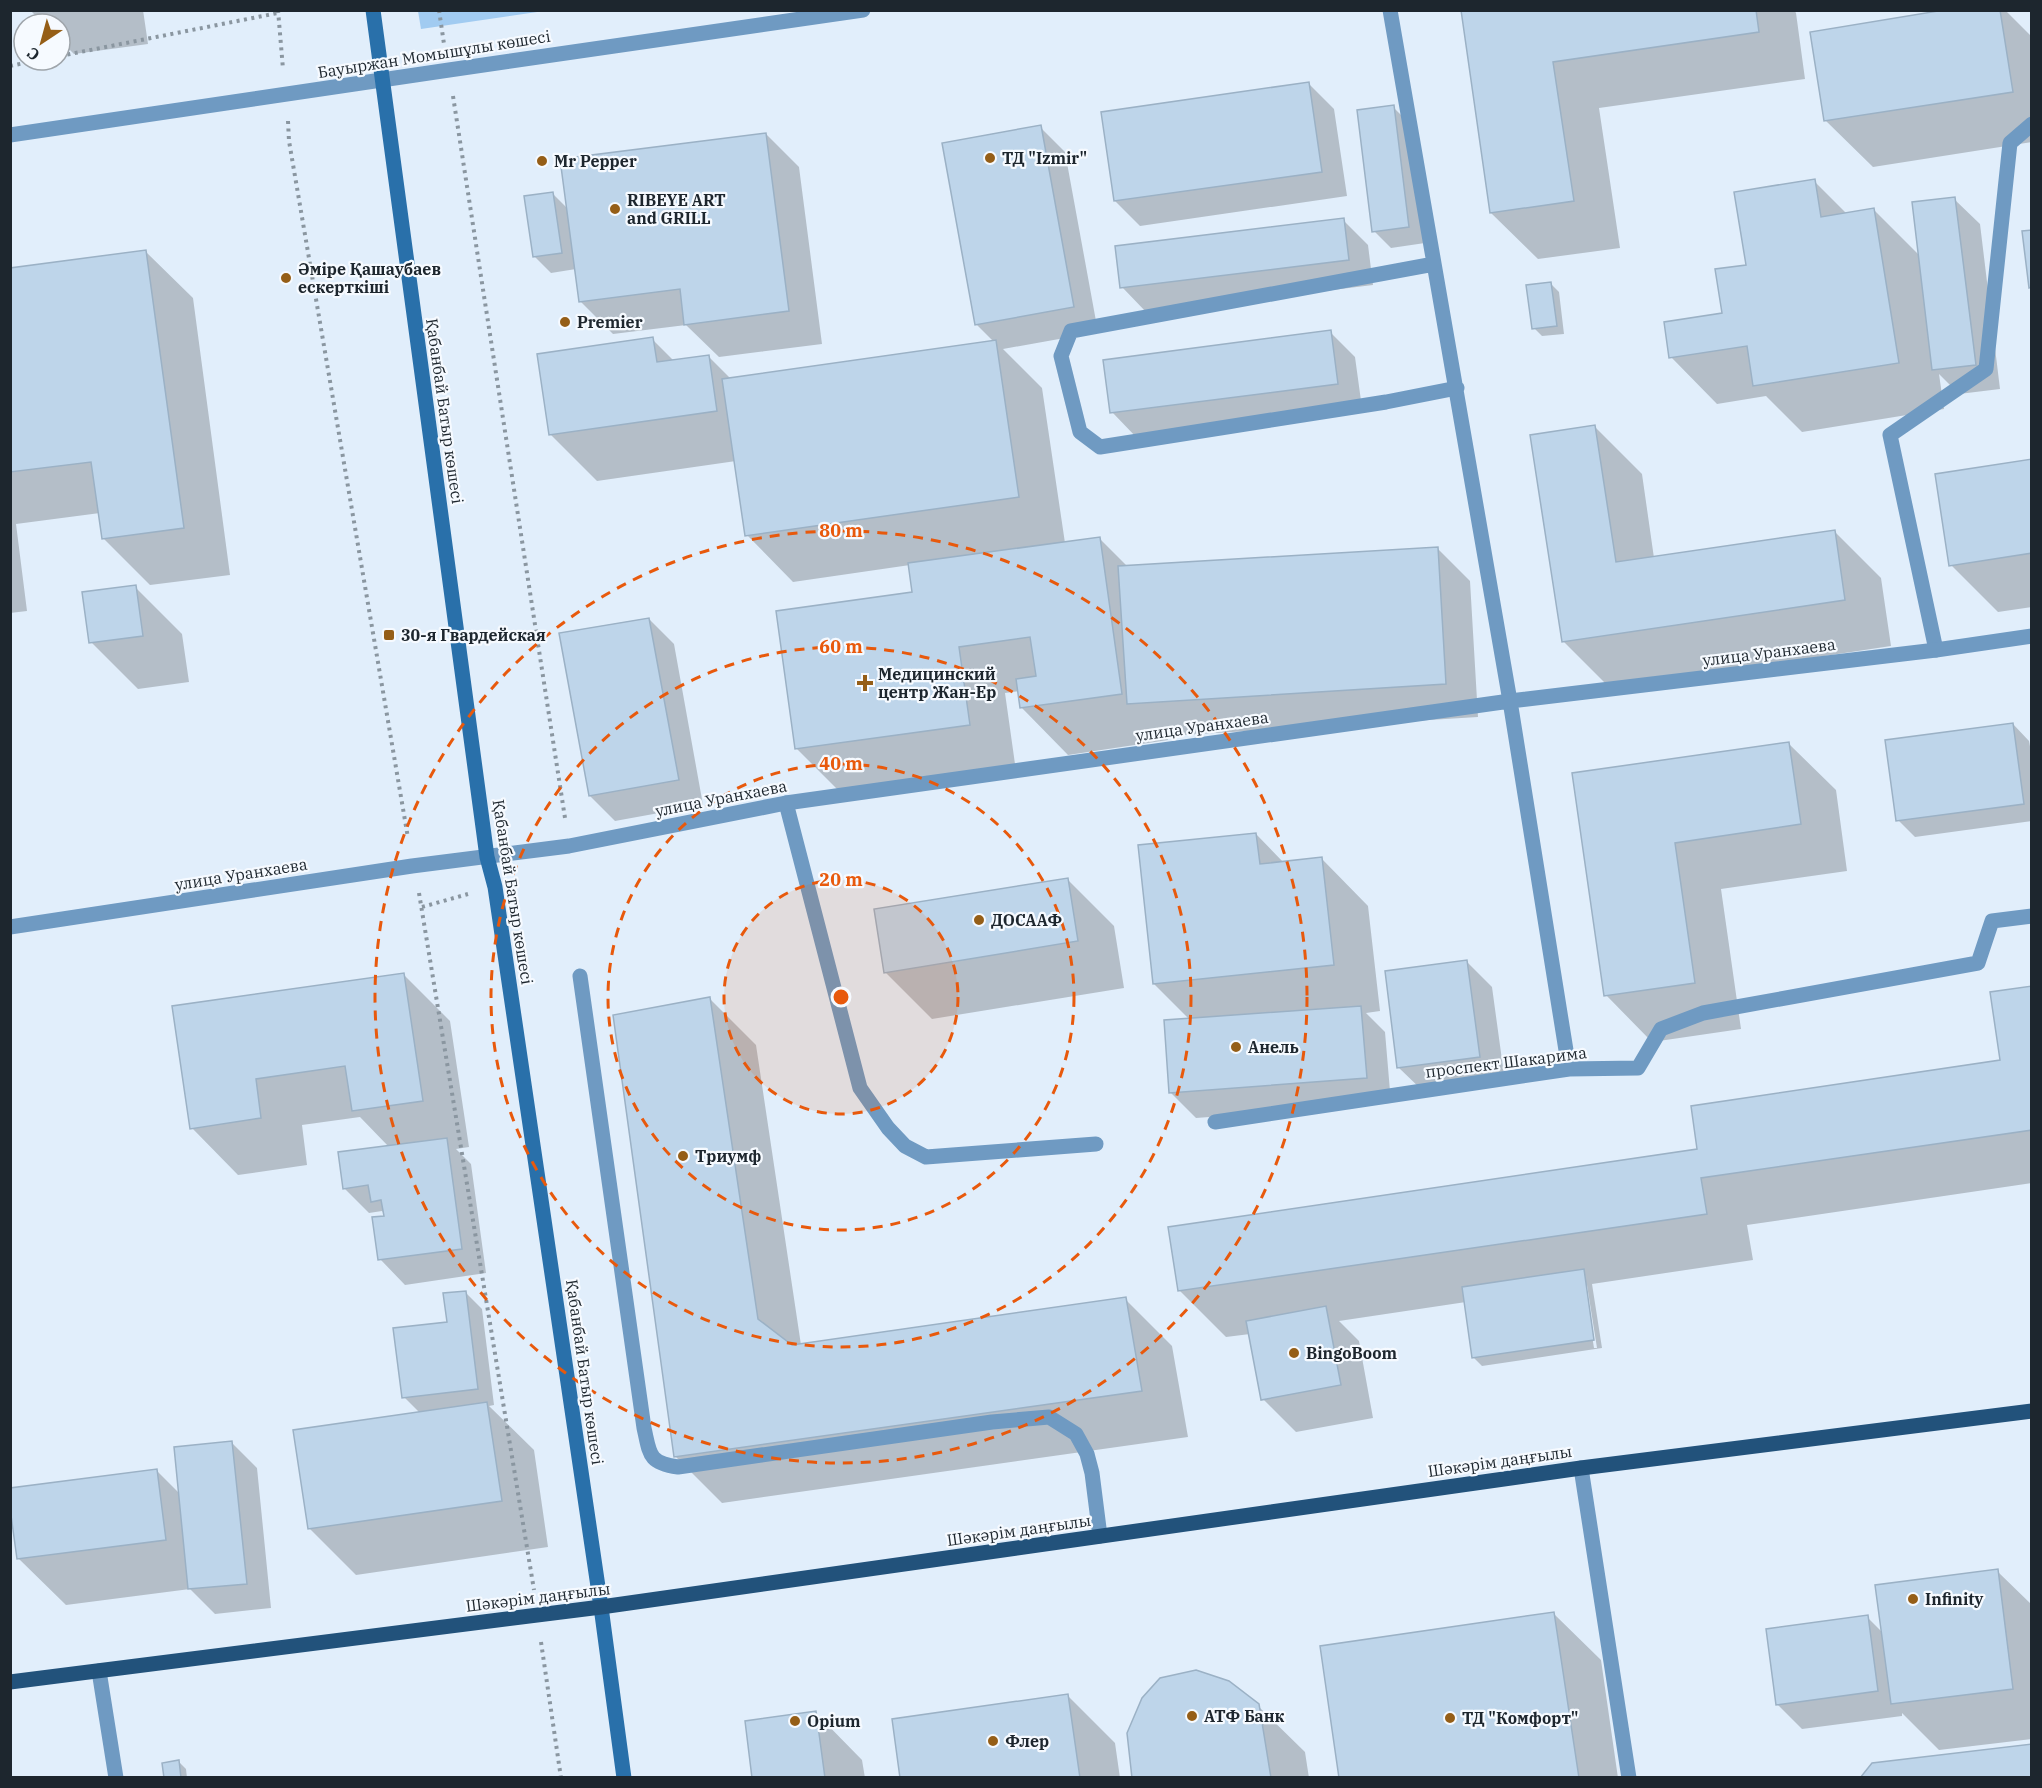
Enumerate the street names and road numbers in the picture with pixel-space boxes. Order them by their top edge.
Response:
street label: Бауыржан Момышұлы көшесі [316,26,552,82]
street label: Қабанбай Батыр көшесі [422,317,468,505]
street label: улица Уранхаева [1701,634,1837,670]
street label: улица Уранхаева [1134,707,1270,745]
street label: улица Уранхаева [653,775,789,821]
street label: Қабанбай Батыр көшесі [488,798,538,986]
street label: улица Уранхаева [173,854,309,894]
street label: проспект Шакарима [1424,1042,1588,1082]
street label: Қабанбай Батыр көшесі [562,1278,608,1466]
street label: Шәкәрім даңғылы [1427,1441,1574,1481]
street label: Шәкәрім даңғылы [946,1510,1093,1550]
street label: Шәкәрім даңғылы [465,1578,612,1616]

